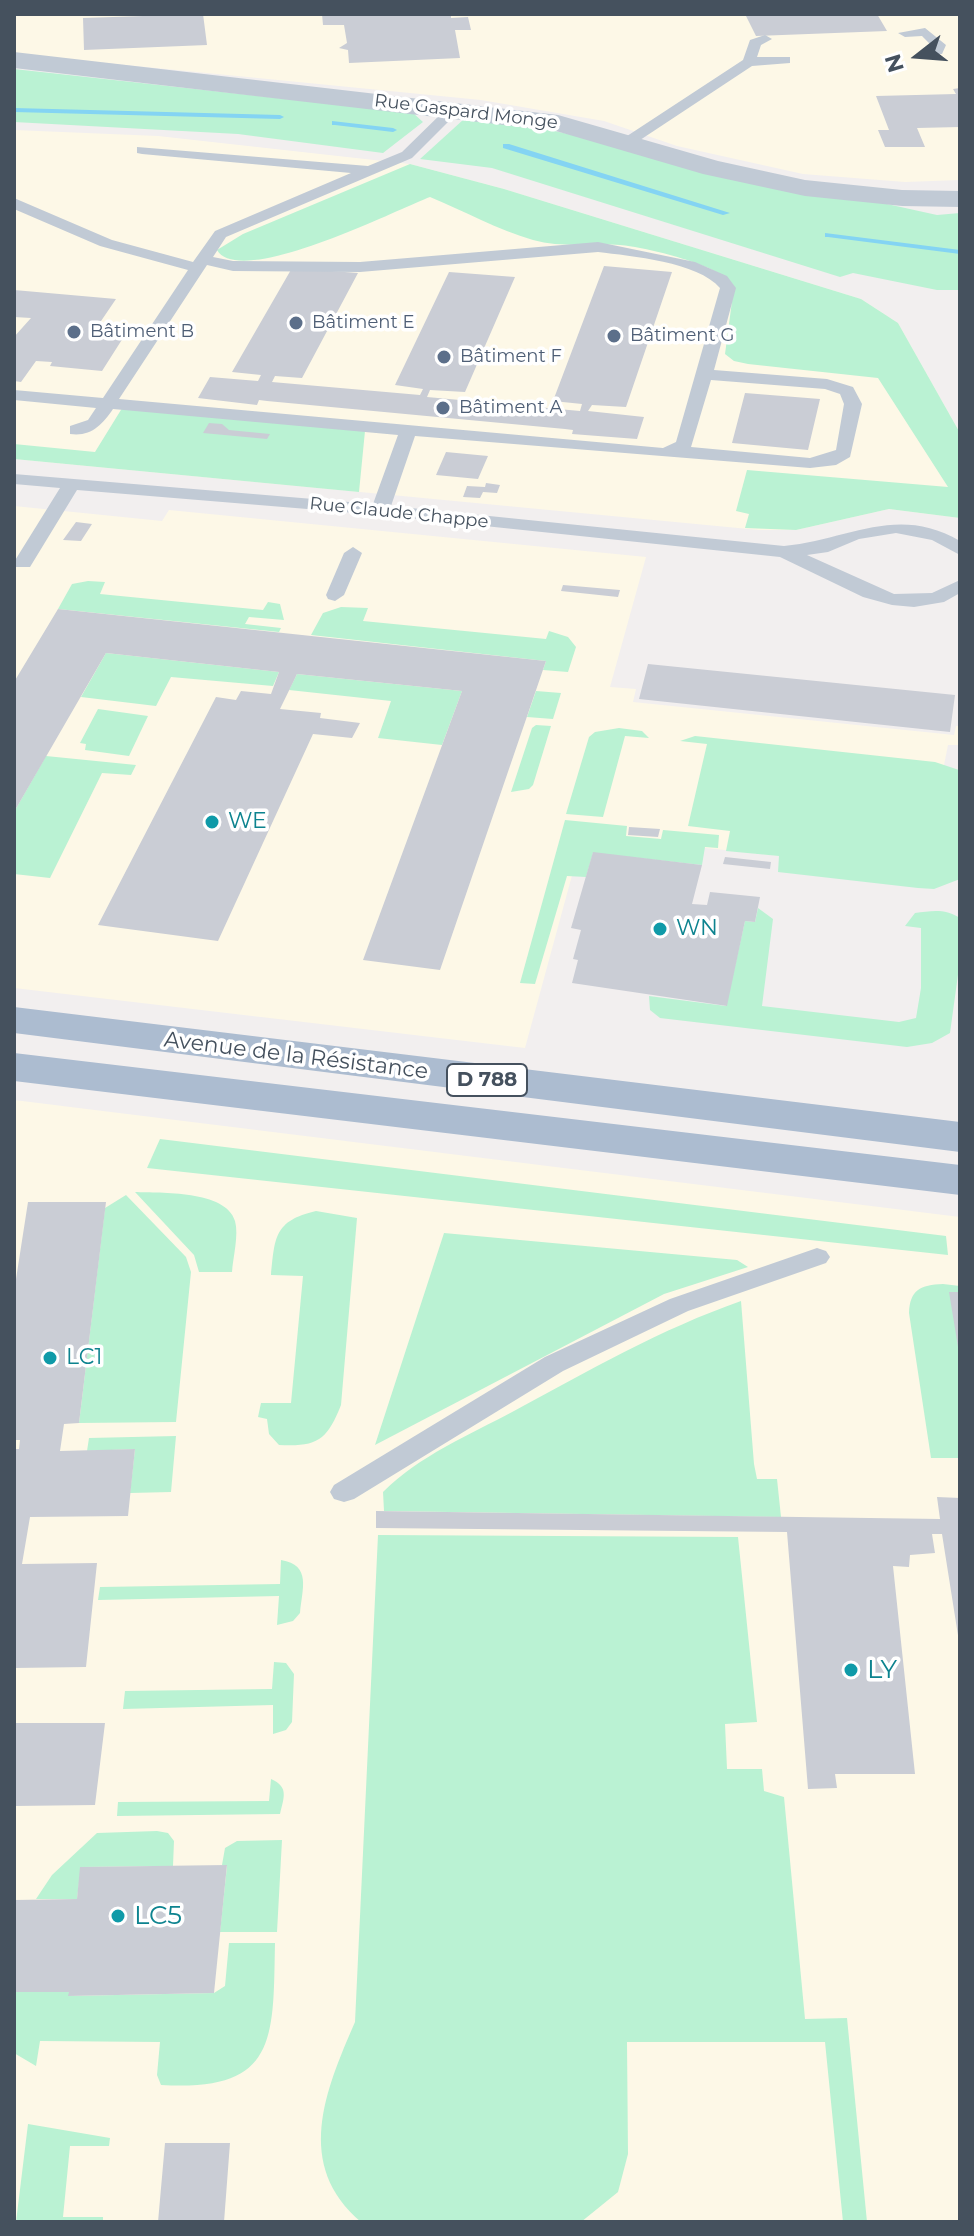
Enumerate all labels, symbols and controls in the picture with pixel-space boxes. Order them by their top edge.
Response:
north arrow [878,16,958,96]
text: N [879,51,910,76]
street label: Rue Gaspard Monge [373,90,559,134]
place label: Bâtiment E [312,312,415,334]
marker: Bâtiment E [287,314,305,332]
place label: Bâtiment B [90,321,194,343]
marker: Bâtiment B [65,323,83,341]
place label: Bâtiment G [630,325,734,347]
marker: Bâtiment G [605,327,623,345]
place label: Bâtiment F [460,346,562,368]
marker: Bâtiment F [435,348,453,366]
place label: Bâtiment A [459,397,562,419]
marker: Bâtiment A [434,399,452,417]
street label: Rue Claude Chappe [309,493,489,533]
place label: WE [228,809,267,835]
marker: WE [203,813,221,831]
place label: WN [676,916,718,942]
marker: WN [651,920,669,938]
street label: Avenue de la Résistance [162,1027,430,1085]
road number: D 788 [447,1064,527,1096]
place label: LC1 [66,1345,102,1371]
marker: LC1 [41,1349,59,1367]
place label: LY [867,1654,897,1686]
marker: LY [842,1661,860,1679]
place label: LC5 [134,1900,182,1932]
marker: LC5 [109,1907,127,1925]

